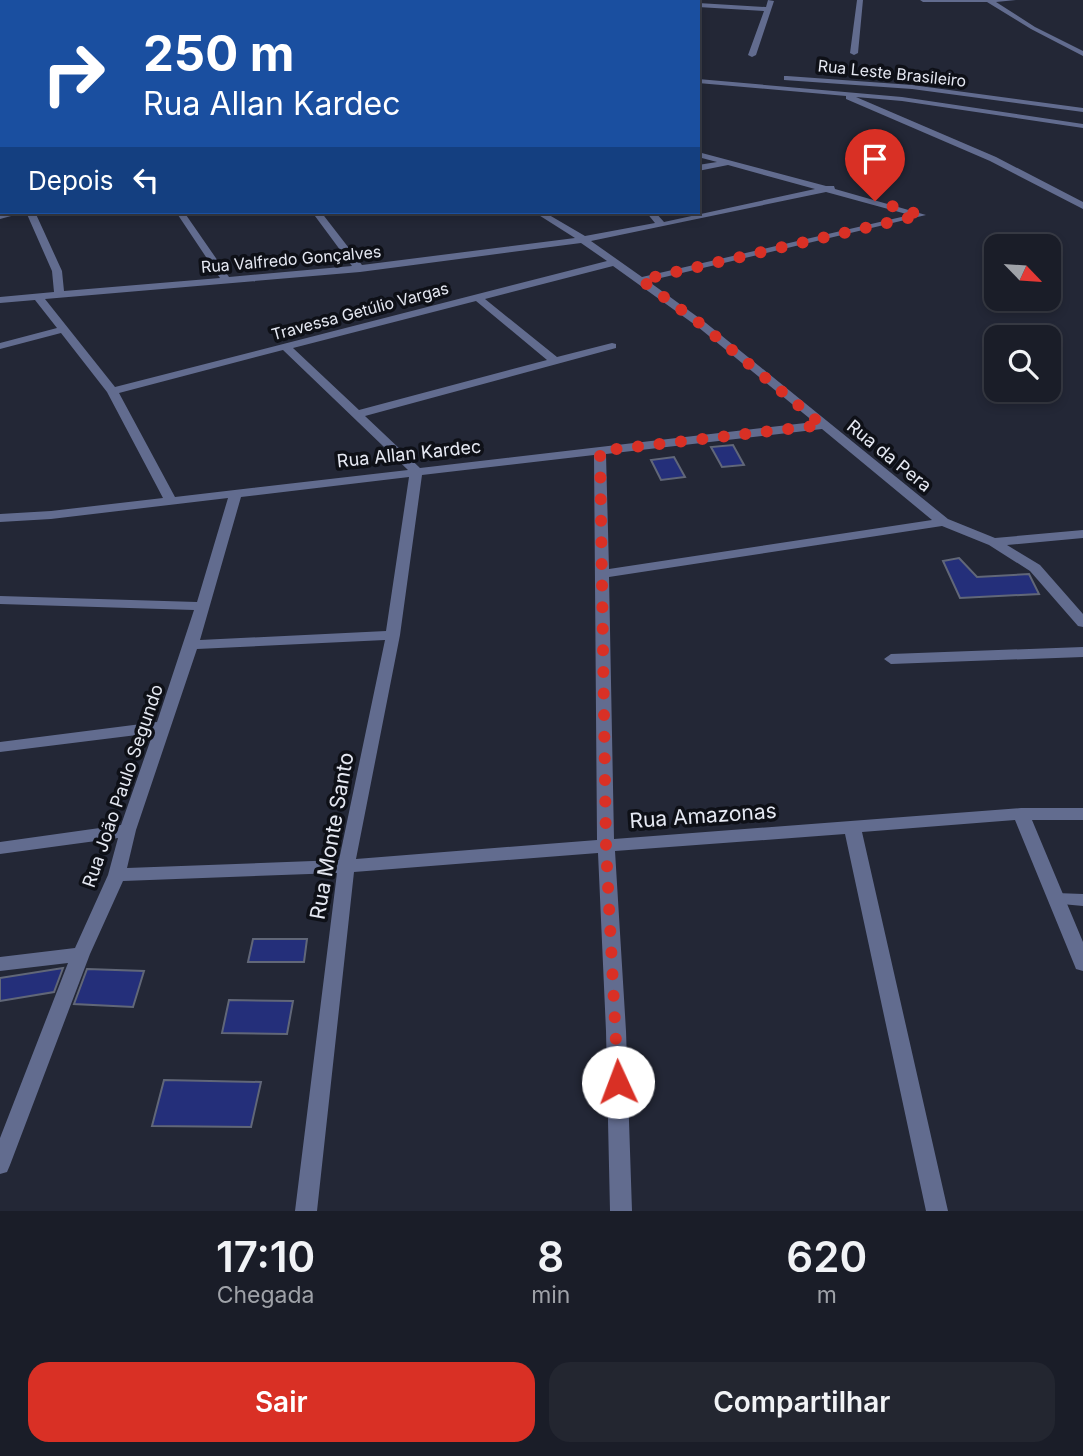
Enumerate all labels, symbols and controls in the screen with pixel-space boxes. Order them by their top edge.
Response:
text: 250 m [143,24,295,83]
icon: right [28,28,119,119]
street label: Rua Leste Brasileiro [817,55,967,91]
text: Rua Allan Kardec [143,84,400,123]
pin [845,129,905,201]
icon: arrive [856,140,894,178]
icon: left [127,161,165,199]
text: Depois [28,165,113,196]
north arrow [984,234,1060,312]
map controls [984,234,1061,402]
street label: Rua Valfredo Gonçalves [200,241,382,277]
street label: Travessa Getúlio Vargas [269,278,451,344]
button: search [984,325,1061,402]
street label: Rua da Pera [843,415,936,496]
street label: Rua Allan Kardec [336,435,482,472]
street label: Rua João Paulo Segundo [78,682,167,890]
street label: Rua Monte Santo [304,750,359,921]
street label: Rua Amazonas [629,798,777,833]
position arrow [581,1045,655,1119]
text: 17:10 [216,1231,315,1282]
text: 8 [537,1231,564,1282]
text: 620 [786,1231,867,1282]
text: Chegada [217,1281,315,1309]
text: min [531,1281,570,1309]
text: m [817,1281,837,1309]
button: Sair [28,1362,535,1442]
button: Compartilhar [549,1362,1055,1442]

